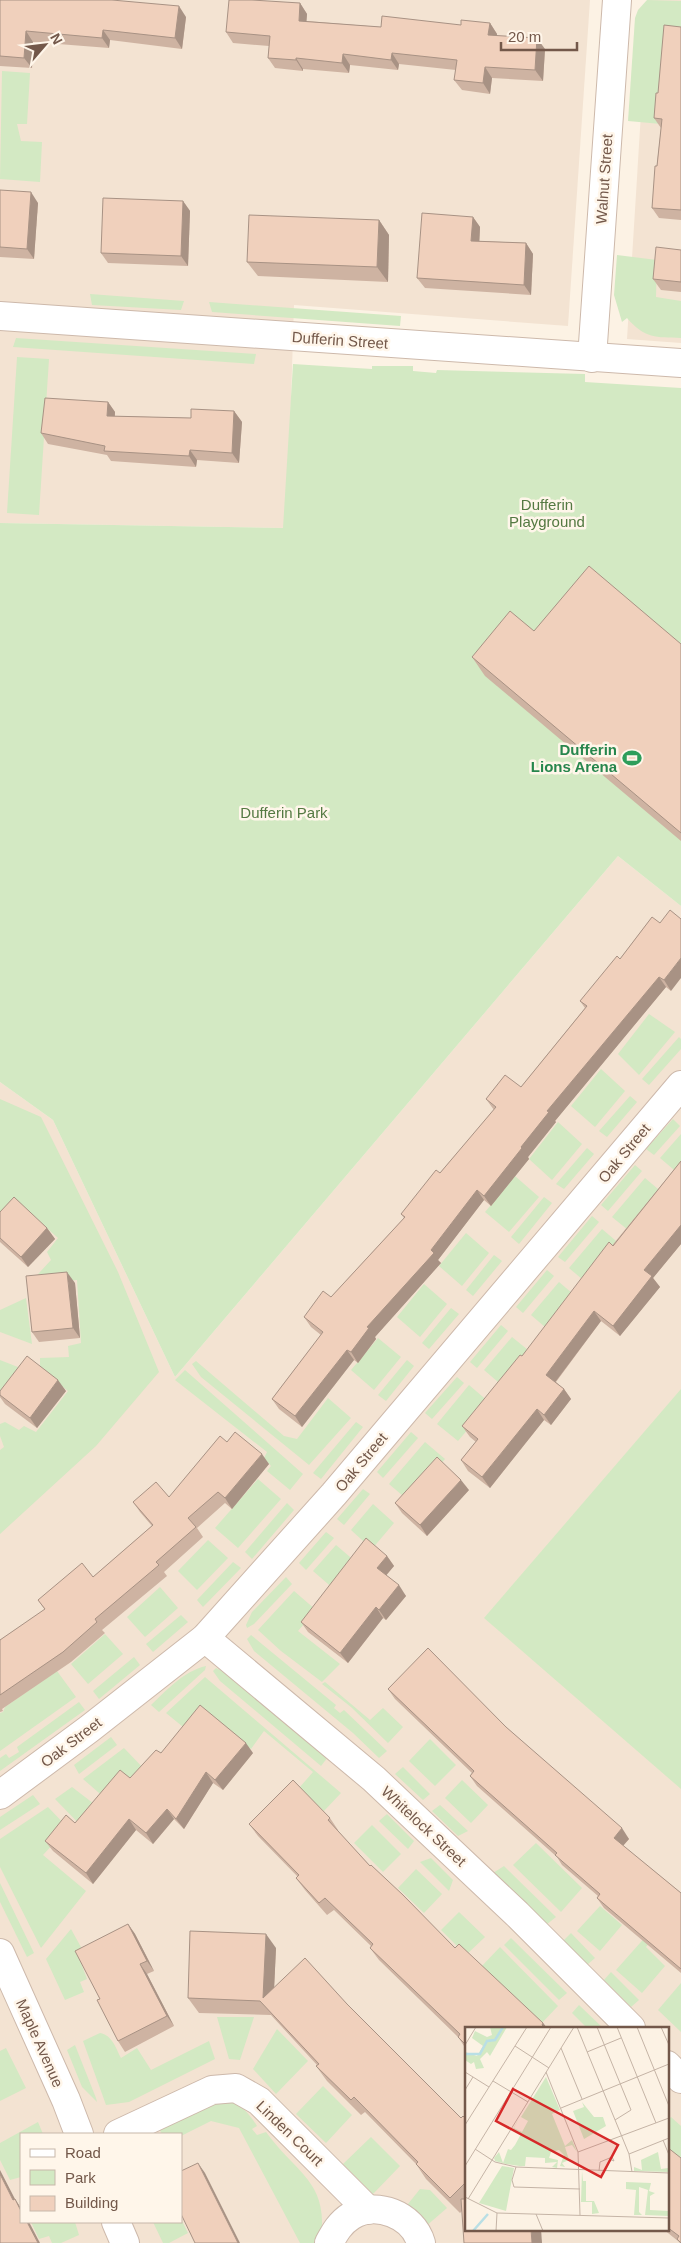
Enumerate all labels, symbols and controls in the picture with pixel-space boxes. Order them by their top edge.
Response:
north arrow [20,20,70,70]
scale bar [501,20,577,52]
text: 20 m [508,28,541,45]
text: N [47,31,66,47]
street label: Walnut Street [592,133,616,225]
street label: Dufferin Street [291,328,390,352]
park label: Dufferin Playground [509,496,585,530]
place label: Dufferin Lions Arena [531,741,618,775]
sports icon: Dufferin Lions Arena [621,747,643,769]
park label: Dufferin Park [240,804,328,821]
street label: Oak Street [594,1119,654,1186]
street label: Oak Street [331,1428,391,1495]
street label: Oak Street [37,1713,105,1770]
street label: Whitelock Street [378,1783,470,1870]
street label: Maple Avenue [13,1996,67,2090]
inset map [465,2027,668,2230]
street label: Linden Court [253,2097,327,2170]
legend [20,2133,182,2223]
text: Road [65,2144,101,2161]
text: Park [65,2169,96,2186]
text: Building [65,2194,118,2211]

